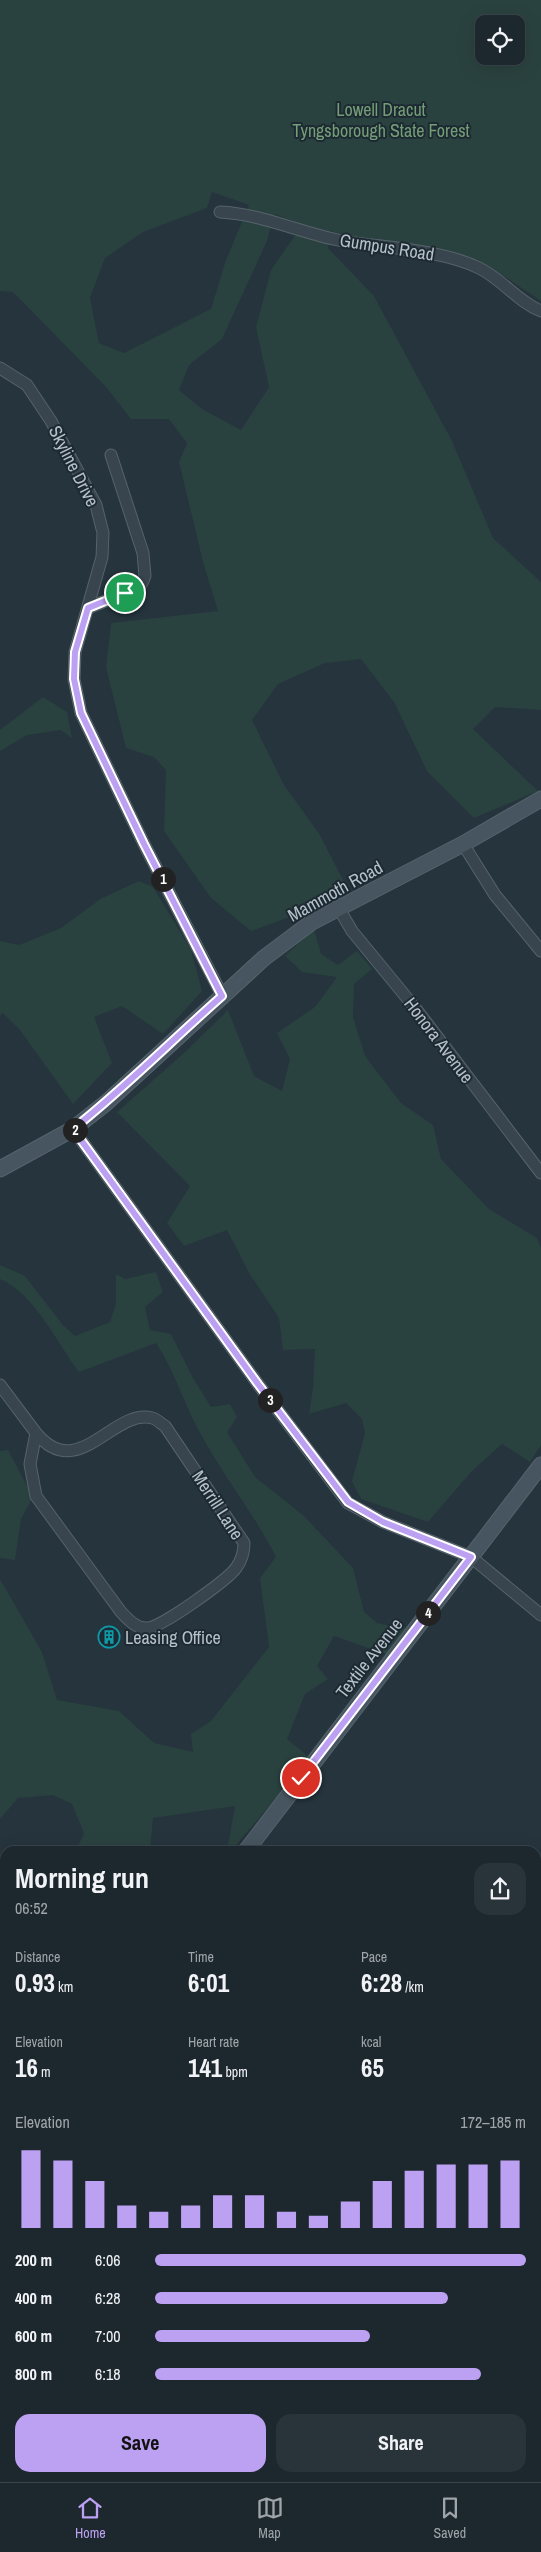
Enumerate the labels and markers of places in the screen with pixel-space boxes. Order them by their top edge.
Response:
pin [104,572,146,614]
pin: 1 [150,866,176,892]
pin: 2 [62,1118,88,1142]
pin: 3 [258,1388,282,1412]
pin: 4 [416,1600,440,1626]
building icon: Leasing Office [97,1625,121,1649]
place label: Leasing Office [125,1625,221,1650]
pin [280,1757,322,1799]

